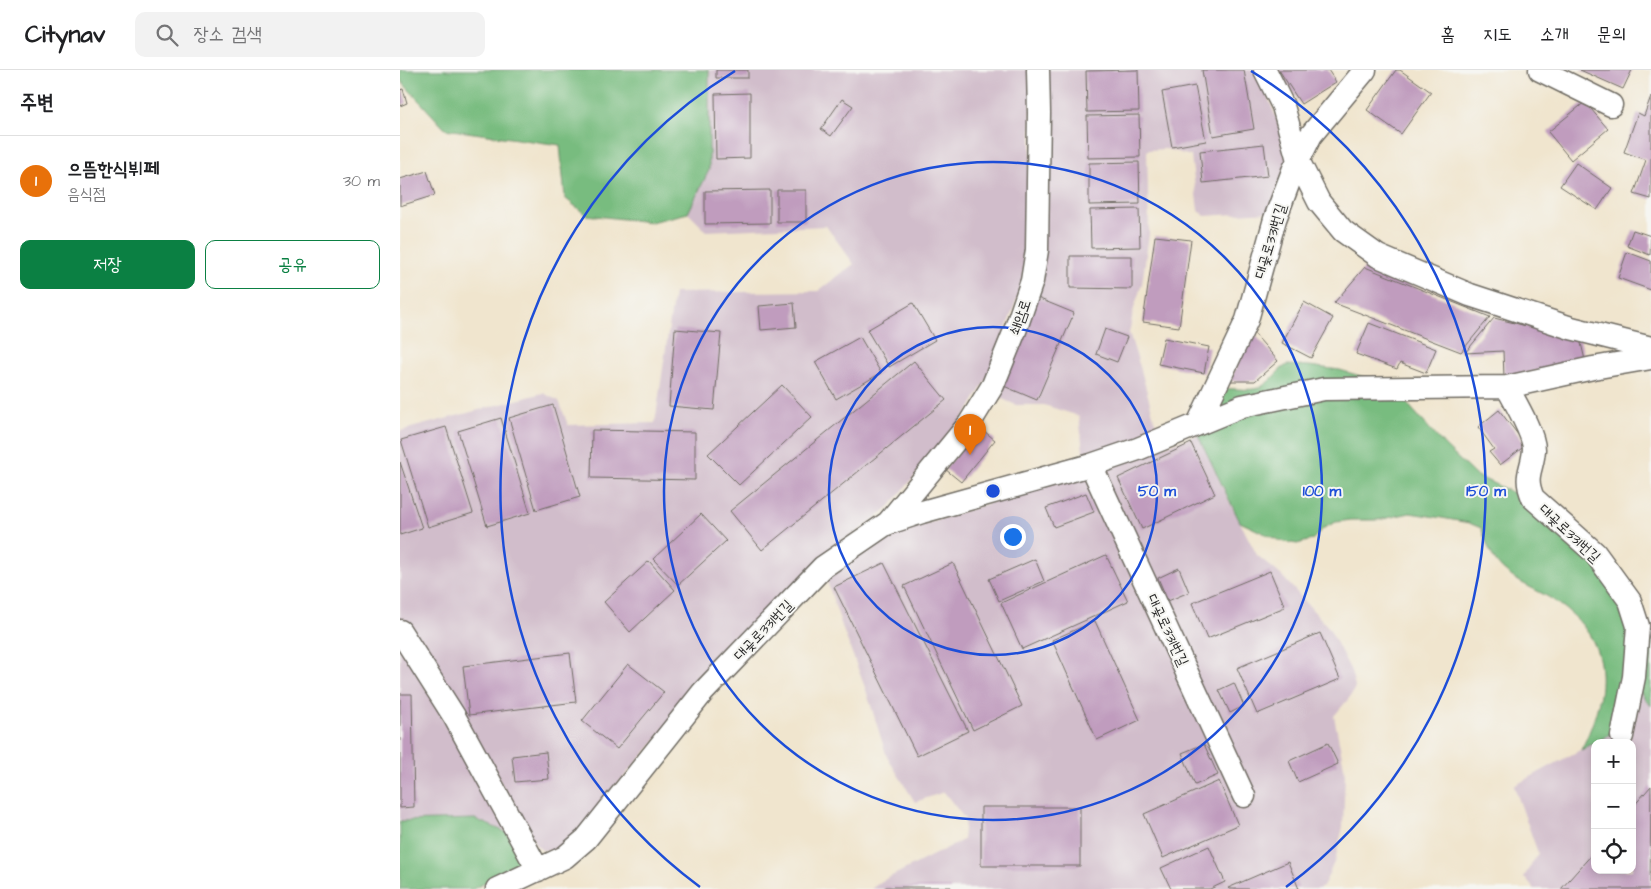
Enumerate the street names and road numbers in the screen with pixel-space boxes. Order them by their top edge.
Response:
street label: 대곶로331번길 [1249,201,1292,281]
street label: 쇄암로 [1005,297,1036,338]
street label: 대곶로331번길 [1534,499,1605,567]
street label: 대곶로331번길 [1142,591,1193,670]
street label: 대곶로331번길 [729,595,798,666]

